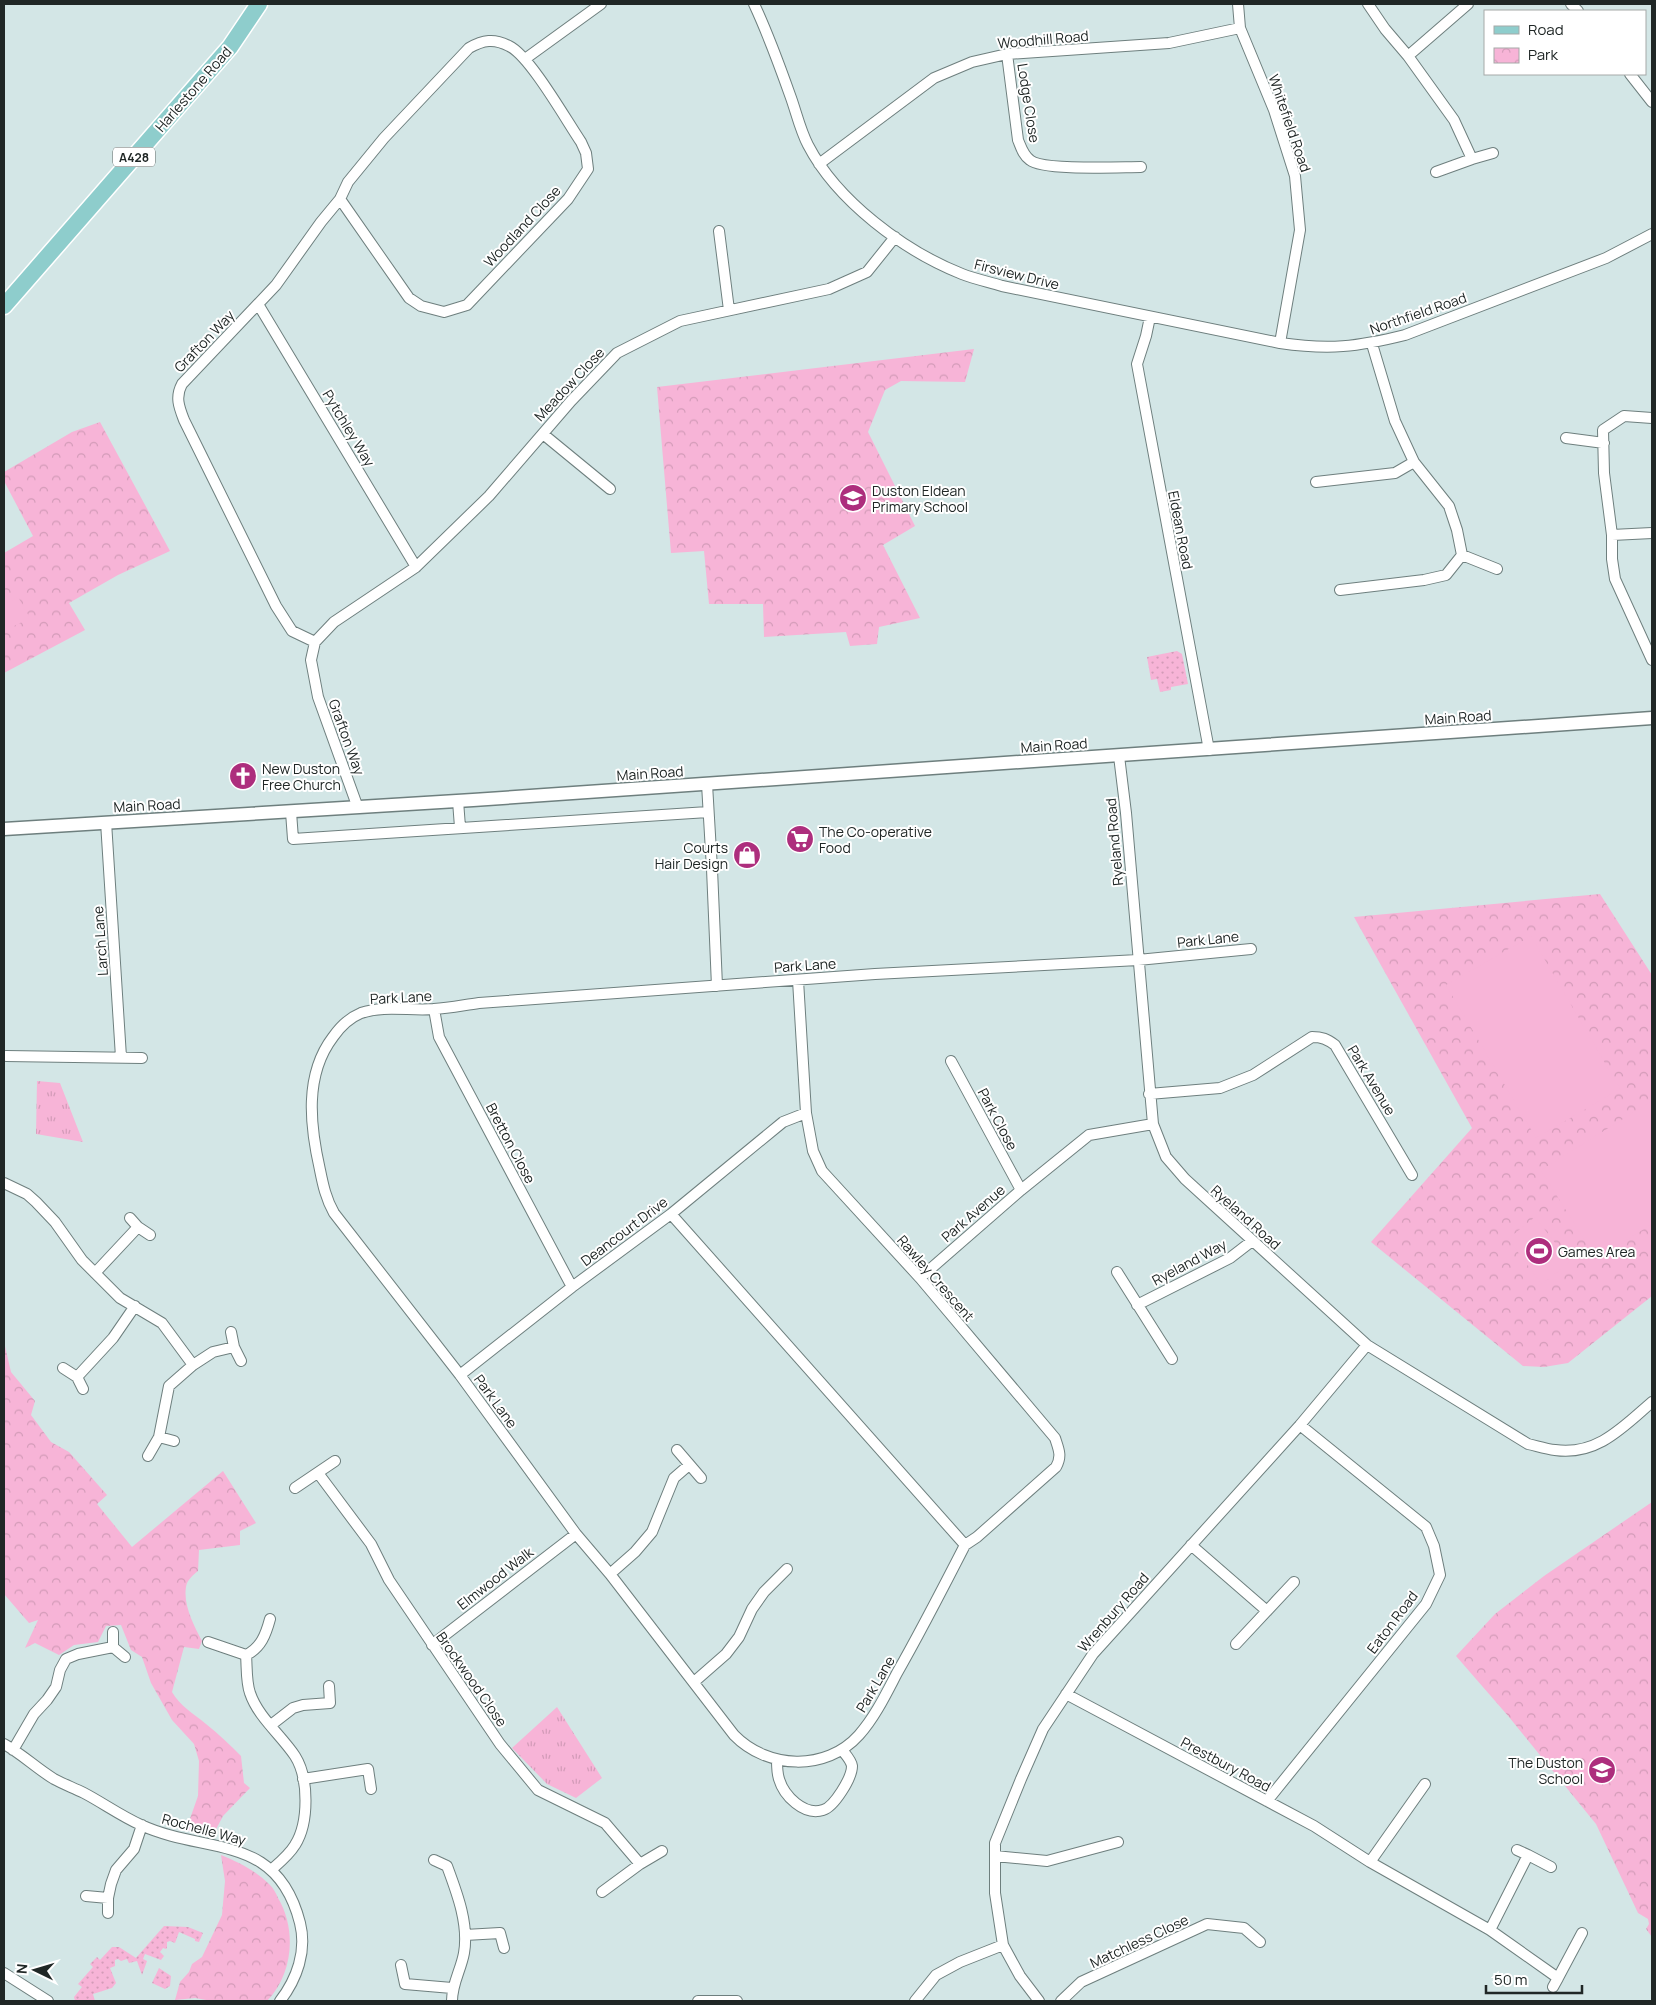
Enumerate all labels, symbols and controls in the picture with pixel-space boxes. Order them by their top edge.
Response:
legend [1484,10,1646,75]
text: Road [1528,19,1564,40]
street label: Woodhill Road [997,26,1089,52]
street label: Harlestone Road [151,42,235,136]
text: Park [1528,44,1558,65]
street label: Lodge Close [1013,62,1045,144]
street label: Whitefield Road [1264,72,1316,174]
road number: A428 [113,148,155,166]
street label: Woodland Close [479,181,565,271]
street label: Firsview Drive [973,254,1061,294]
street label: Northfield Road [1367,288,1469,338]
street label: Grafton Way [170,305,239,376]
street label: Meadow Close [530,343,608,425]
street label: Pytchley Way [319,386,380,470]
place label: Duston Eldean Primary School [872,481,968,516]
school or university icon: Duston Eldean Primary School [838,483,868,513]
street label: Eldean Road [1164,489,1198,571]
street label: Grafton Way [325,696,370,778]
street label: Main Road [1424,705,1492,729]
street label: Main Road [1020,733,1088,757]
place label: New Duston Free Church [262,759,341,794]
church icon: New Duston Free Church [228,761,258,791]
street label: Main Road [616,761,684,785]
street label: Main Road [113,794,181,816]
street label: Ryeland Road [1101,797,1127,887]
place label: The Co-operative Food [819,822,932,857]
supermarket icon: The Co-operative Food [785,824,815,854]
place label: Courts Hair Design [655,838,728,873]
shop icon: Courts Hair Design [732,840,762,870]
street label: Larch Lane [88,905,112,977]
street label: Park Lane [1176,926,1240,952]
street label: Park Lane [773,953,837,977]
street label: Park Lane [370,986,432,1008]
street label: Park Avenue [1344,1041,1400,1119]
street label: Park Close [974,1085,1022,1153]
street label: Bretton Close [482,1099,540,1187]
street label: Park Avenue [937,1180,1009,1246]
street label: Ryeland Road [1207,1181,1285,1253]
street label: Deancourt Drive [577,1192,671,1270]
street label: Rawley Crescent [893,1231,979,1325]
street label: Ryeland Way [1148,1234,1230,1290]
sports icon: Games Area [1524,1236,1554,1266]
place label: Games Area [1558,1242,1635,1261]
street label: Park Lane [470,1370,522,1432]
street label: Elmwood Walk [453,1542,538,1614]
street label: Wrenbury Road [1073,1568,1153,1656]
street label: Eaton Road [1362,1587,1422,1657]
street label: Brockwood Close [432,1628,512,1730]
street label: Park Lane [851,1652,899,1716]
street label: Prestbury Road [1178,1732,1274,1796]
place label: The Duston School [1508,1753,1583,1788]
school or university icon: The Duston School [1587,1755,1617,1785]
street label: Rochelle Way [160,1809,249,1849]
street label: Matchless Close [1087,1910,1191,1972]
north arrow [10,1945,60,1995]
scale bar [1486,1962,1582,1994]
text: N [12,1963,31,1975]
text: 50 m [1494,1969,1528,1990]

